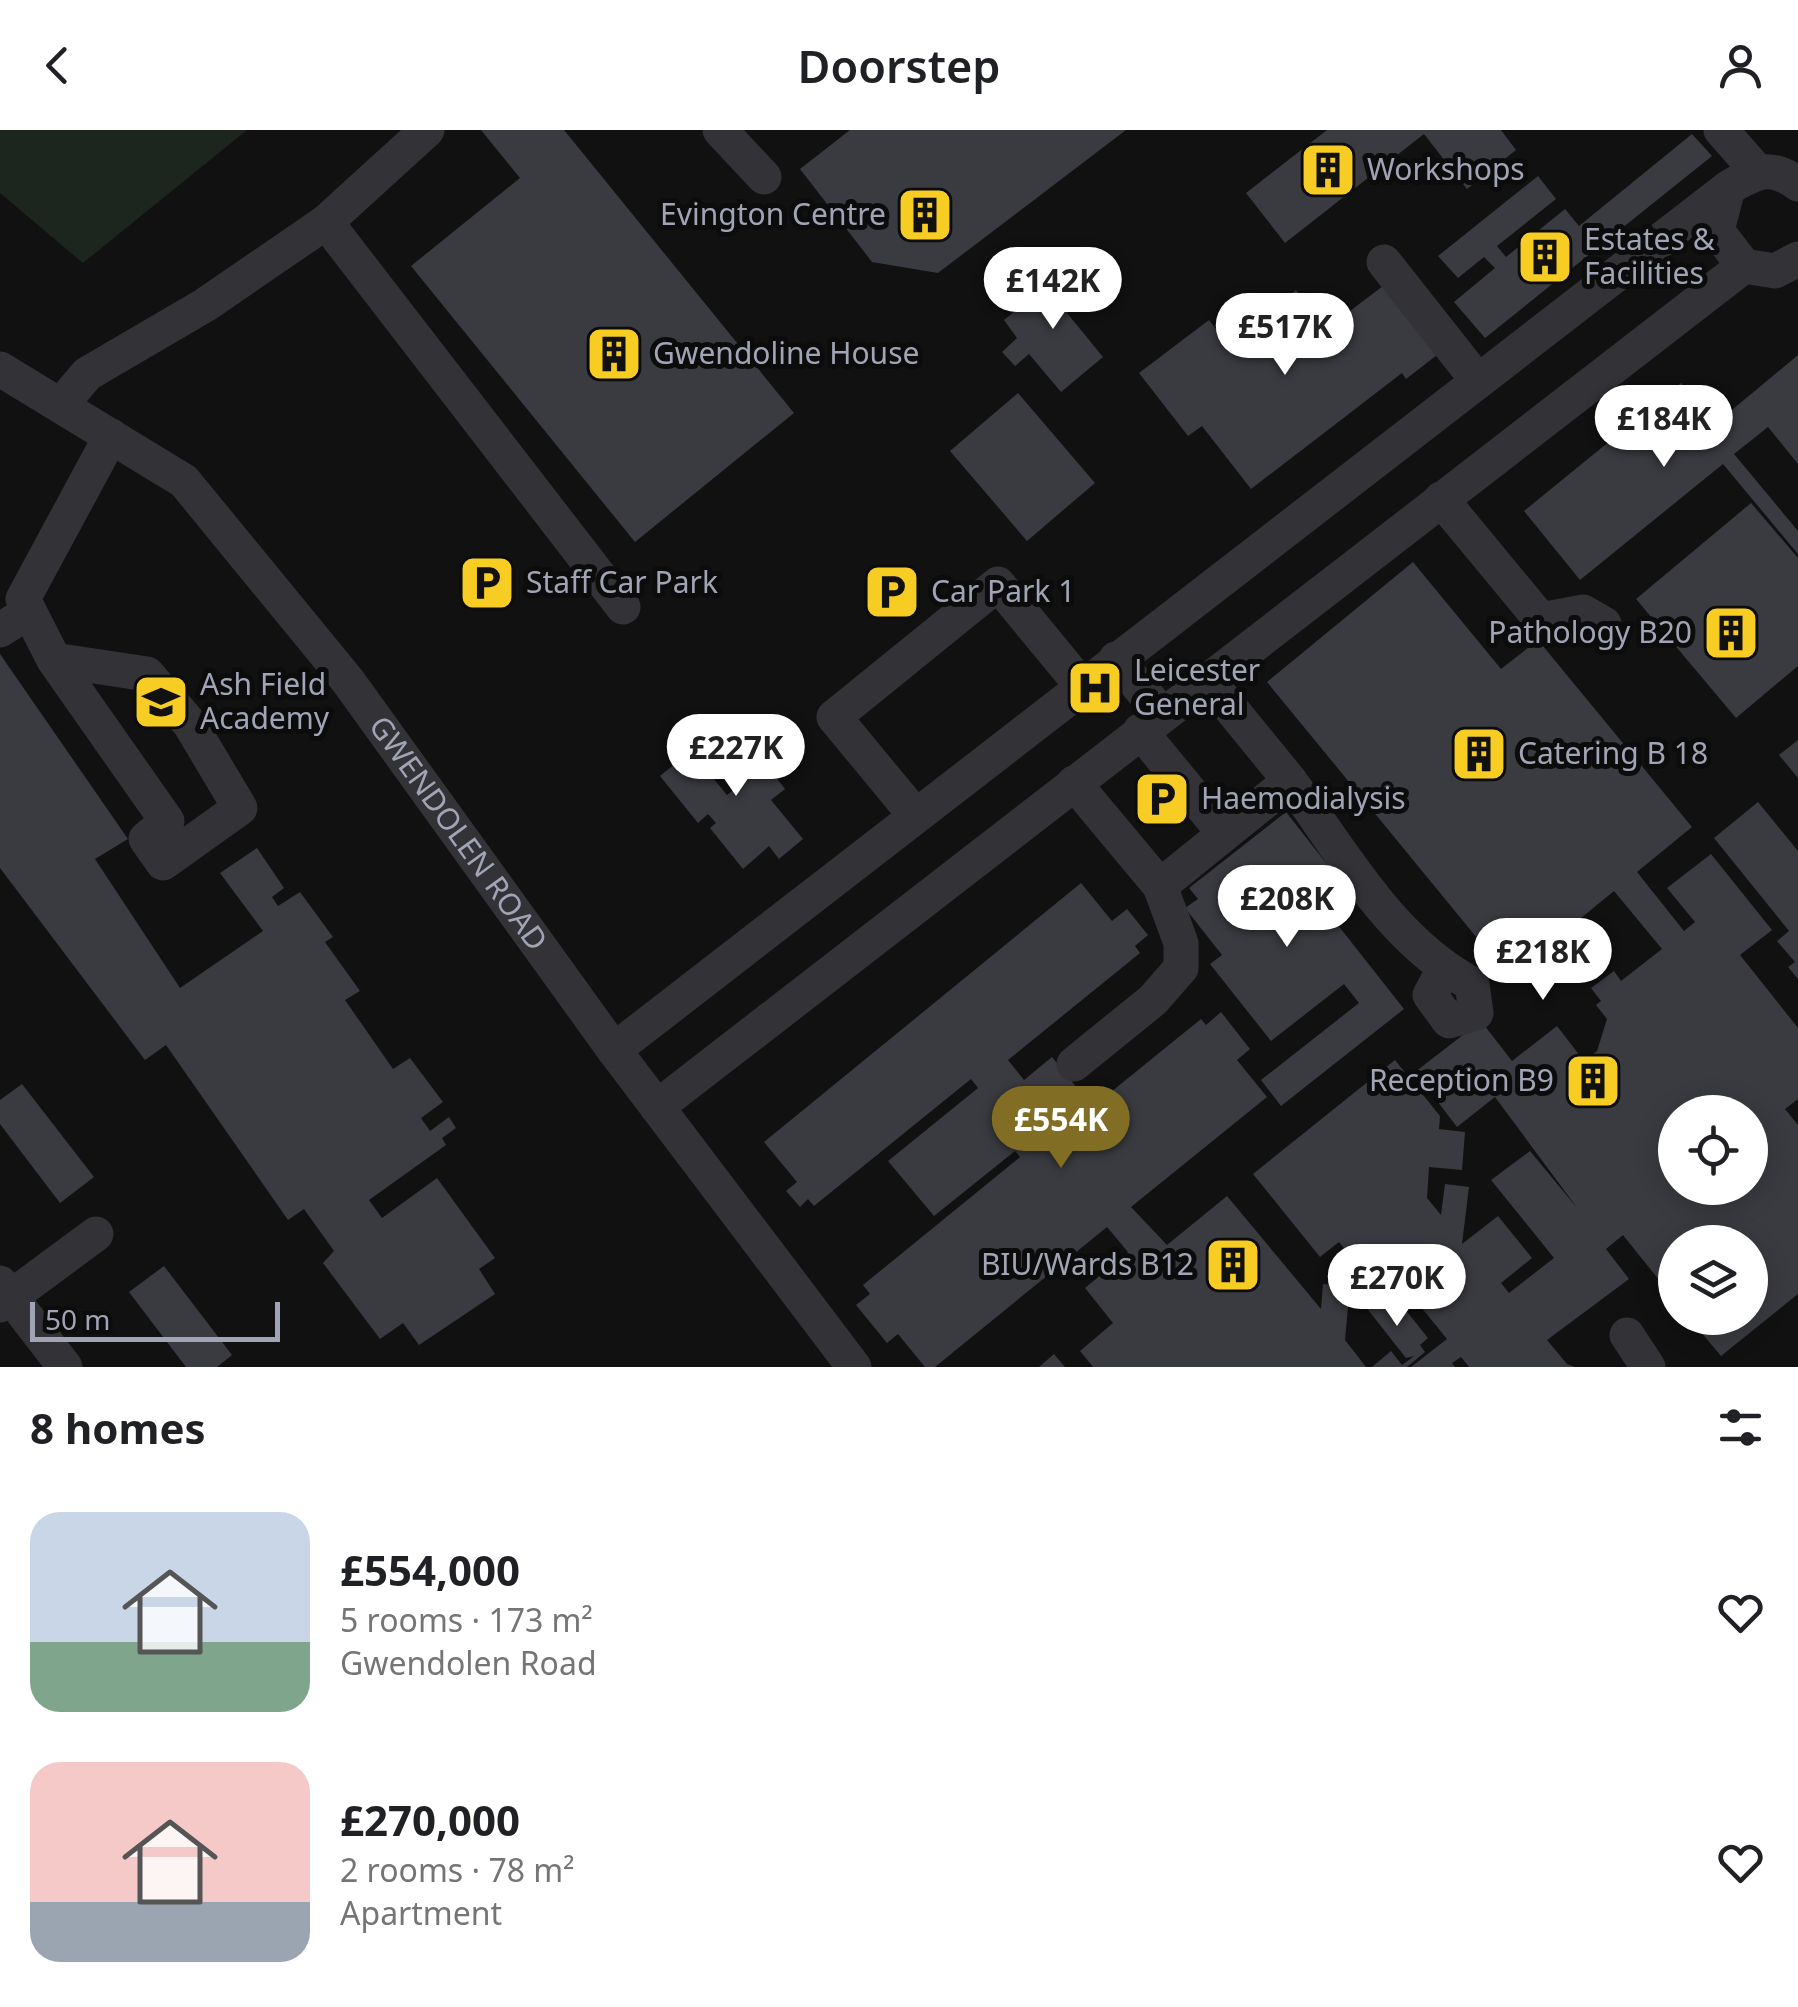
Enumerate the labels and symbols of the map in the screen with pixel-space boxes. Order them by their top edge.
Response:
building icon: Workshops [1298,140,1358,200]
place label: Workshops [1367,148,1525,189]
building icon: Evington Centre [895,185,955,245]
place label: Evington Centre [660,193,886,234]
place label: Estates & Facilities [1584,218,1715,293]
building icon: Estates & Facilities [1515,227,1575,287]
pin: £142K [983,247,1123,332]
pin: £517K [1215,293,1355,378]
building icon: Gwendoline House [584,324,644,384]
place label: Gwendoline House [653,332,919,373]
pin: £184K [1594,385,1734,470]
parking icon: Staff Car Park [457,553,517,613]
place label: Staff Car Park [526,561,718,602]
parking icon: Car Park 1 [862,562,922,622]
place label: Car Park 1 [931,570,1075,611]
building icon: Pathology B20 [1701,603,1761,663]
place label: Pathology B20 [1488,611,1692,652]
place label: Leicester General [1134,649,1260,724]
hospital icon: Leicester General [1065,658,1125,718]
place label: Ash Field Academy [200,663,330,738]
school or university icon: Ash Field Academy [131,672,191,732]
street label: GWENDOLEN ROAD [361,707,558,958]
pin: £227K [666,714,806,799]
building icon: Catering B 18 [1449,724,1509,784]
place label: Catering B 18 [1518,732,1708,773]
parking icon: Haemodialysis [1132,769,1192,829]
place label: Haemodialysis [1201,777,1406,818]
pin: £208K [1217,865,1357,950]
pin: £218K [1473,918,1613,1003]
building icon: Reception B9 [1563,1051,1623,1111]
place label: Reception B9 [1369,1059,1554,1100]
pin: £554K [991,1086,1131,1171]
building icon: BIU/Wards B12 [1203,1235,1263,1295]
place label: BIU/Wards B12 [981,1243,1194,1284]
pin: £270K [1327,1244,1467,1329]
scale bar [30,1297,280,1342]

